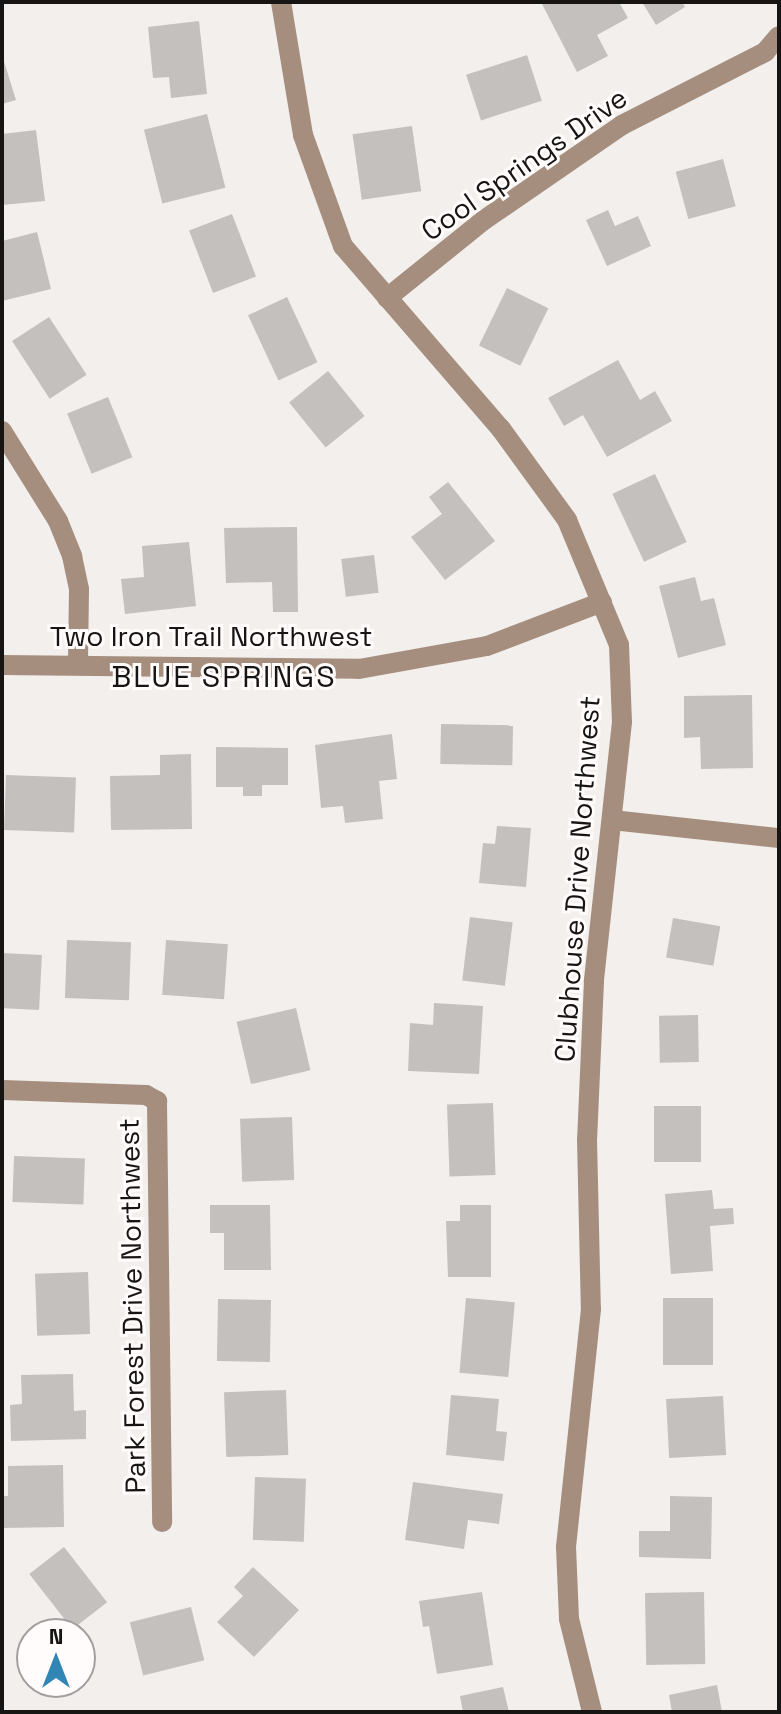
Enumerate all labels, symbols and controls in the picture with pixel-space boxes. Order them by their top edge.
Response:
street label: Cool Springs Drive [415,80,633,248]
street label: Two Iron Trail Northwest [49,619,373,653]
district label: BLUE SPRINGS [111,659,337,695]
street label: Clubhouse Drive Northwest [547,695,607,1063]
street label: Park Forest Drive Northwest [112,1118,152,1494]
north arrow [16,1618,96,1698]
text: N [49,1622,63,1650]

